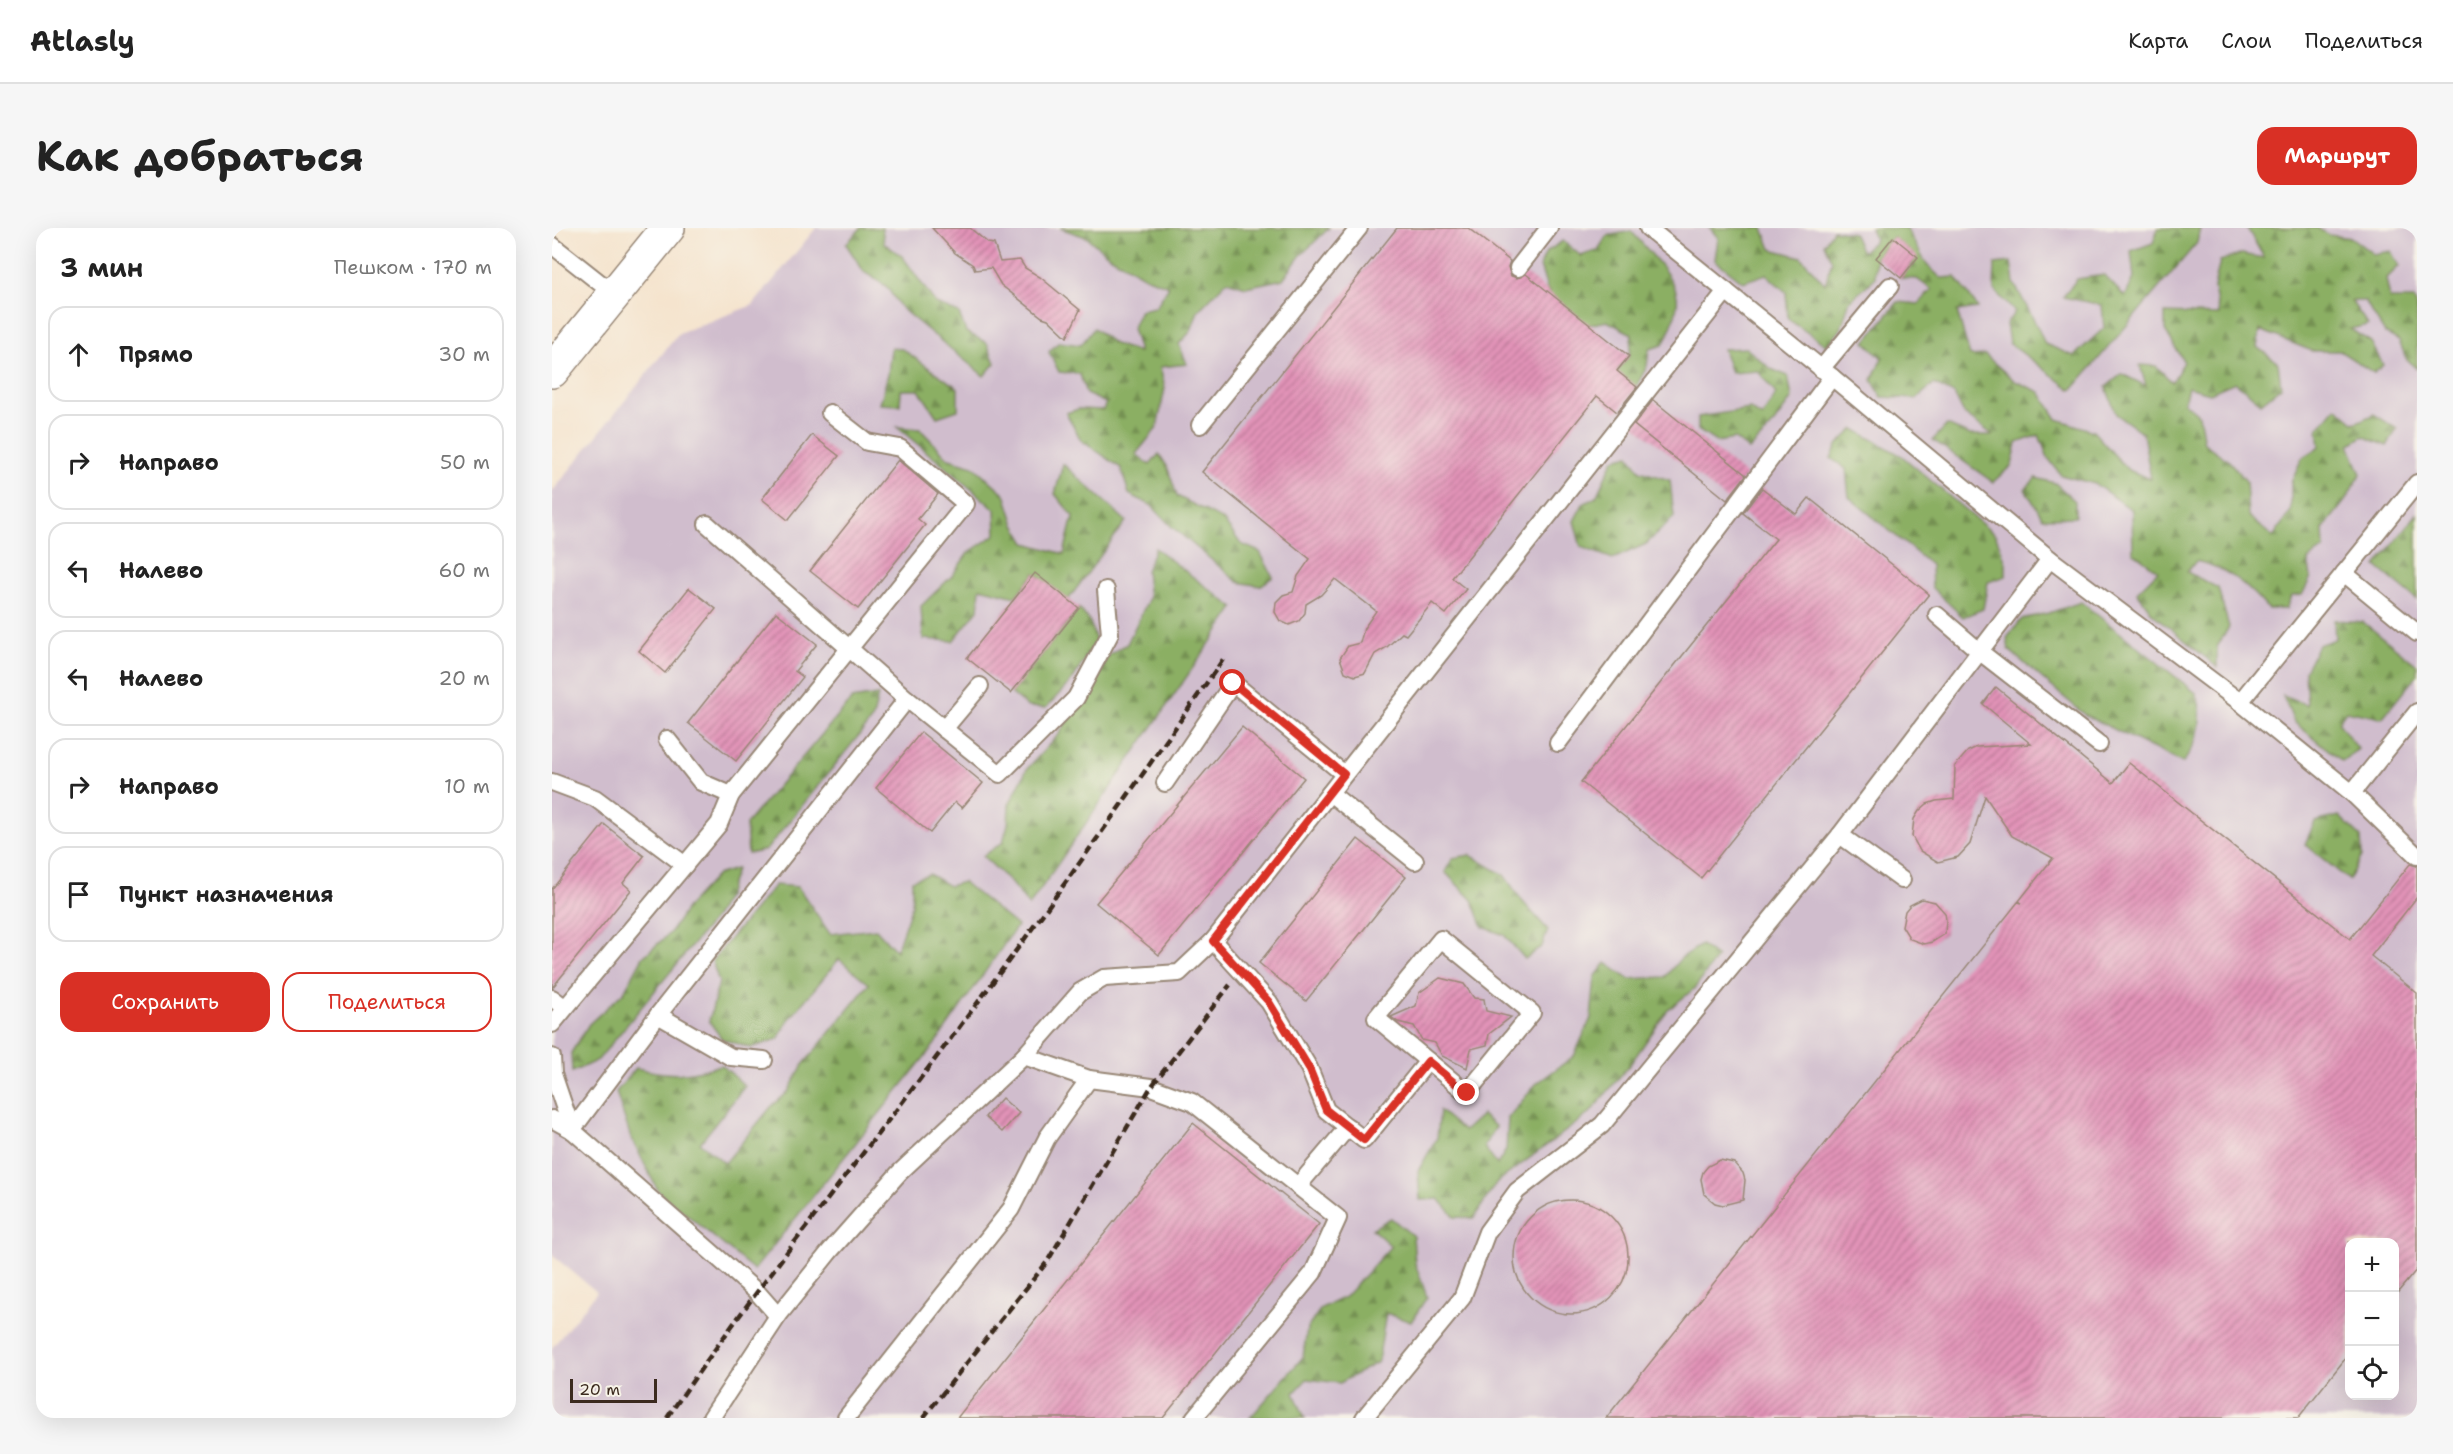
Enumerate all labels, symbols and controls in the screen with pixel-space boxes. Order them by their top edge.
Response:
text: Atlasly [30,22,135,60]
text: Карта [2128,27,2188,55]
text: Слои [2221,27,2272,55]
text: Поделиться [2305,27,2423,55]
button: Маршрут [2257,127,2417,185]
text: Как добраться [36,128,364,184]
text: 3 мин [60,250,143,285]
text: Пешком · 170 m [334,254,492,280]
icon: ahead [62,338,95,371]
text: Прямо [119,340,193,369]
text: 30 m [438,341,490,367]
icon: right [62,446,95,479]
text: Направо [119,448,219,477]
text: 50 m [440,449,490,475]
icon: left [62,554,95,587]
text: Налево [119,556,203,585]
text: 60 m [438,557,490,583]
icon: left [62,662,95,695]
text: Налево [119,664,203,693]
text: 20 m [439,665,490,691]
route start [1219,669,1245,695]
icon: right [62,770,95,803]
text: Направо [119,772,219,801]
text: 10 m [444,773,490,799]
icon: arrive [62,878,95,911]
text: Пункт назначения [119,880,333,909]
button: Сохранить [60,972,270,1032]
button: Поделиться [282,972,492,1032]
route end [1453,1079,1479,1105]
map controls [2345,1238,2399,1400]
button: + [2345,1238,2399,1292]
button: − [2345,1292,2399,1346]
button: locate [2345,1346,2399,1400]
scale bar [570,1376,657,1404]
text: 20 m [579,1379,620,1400]

